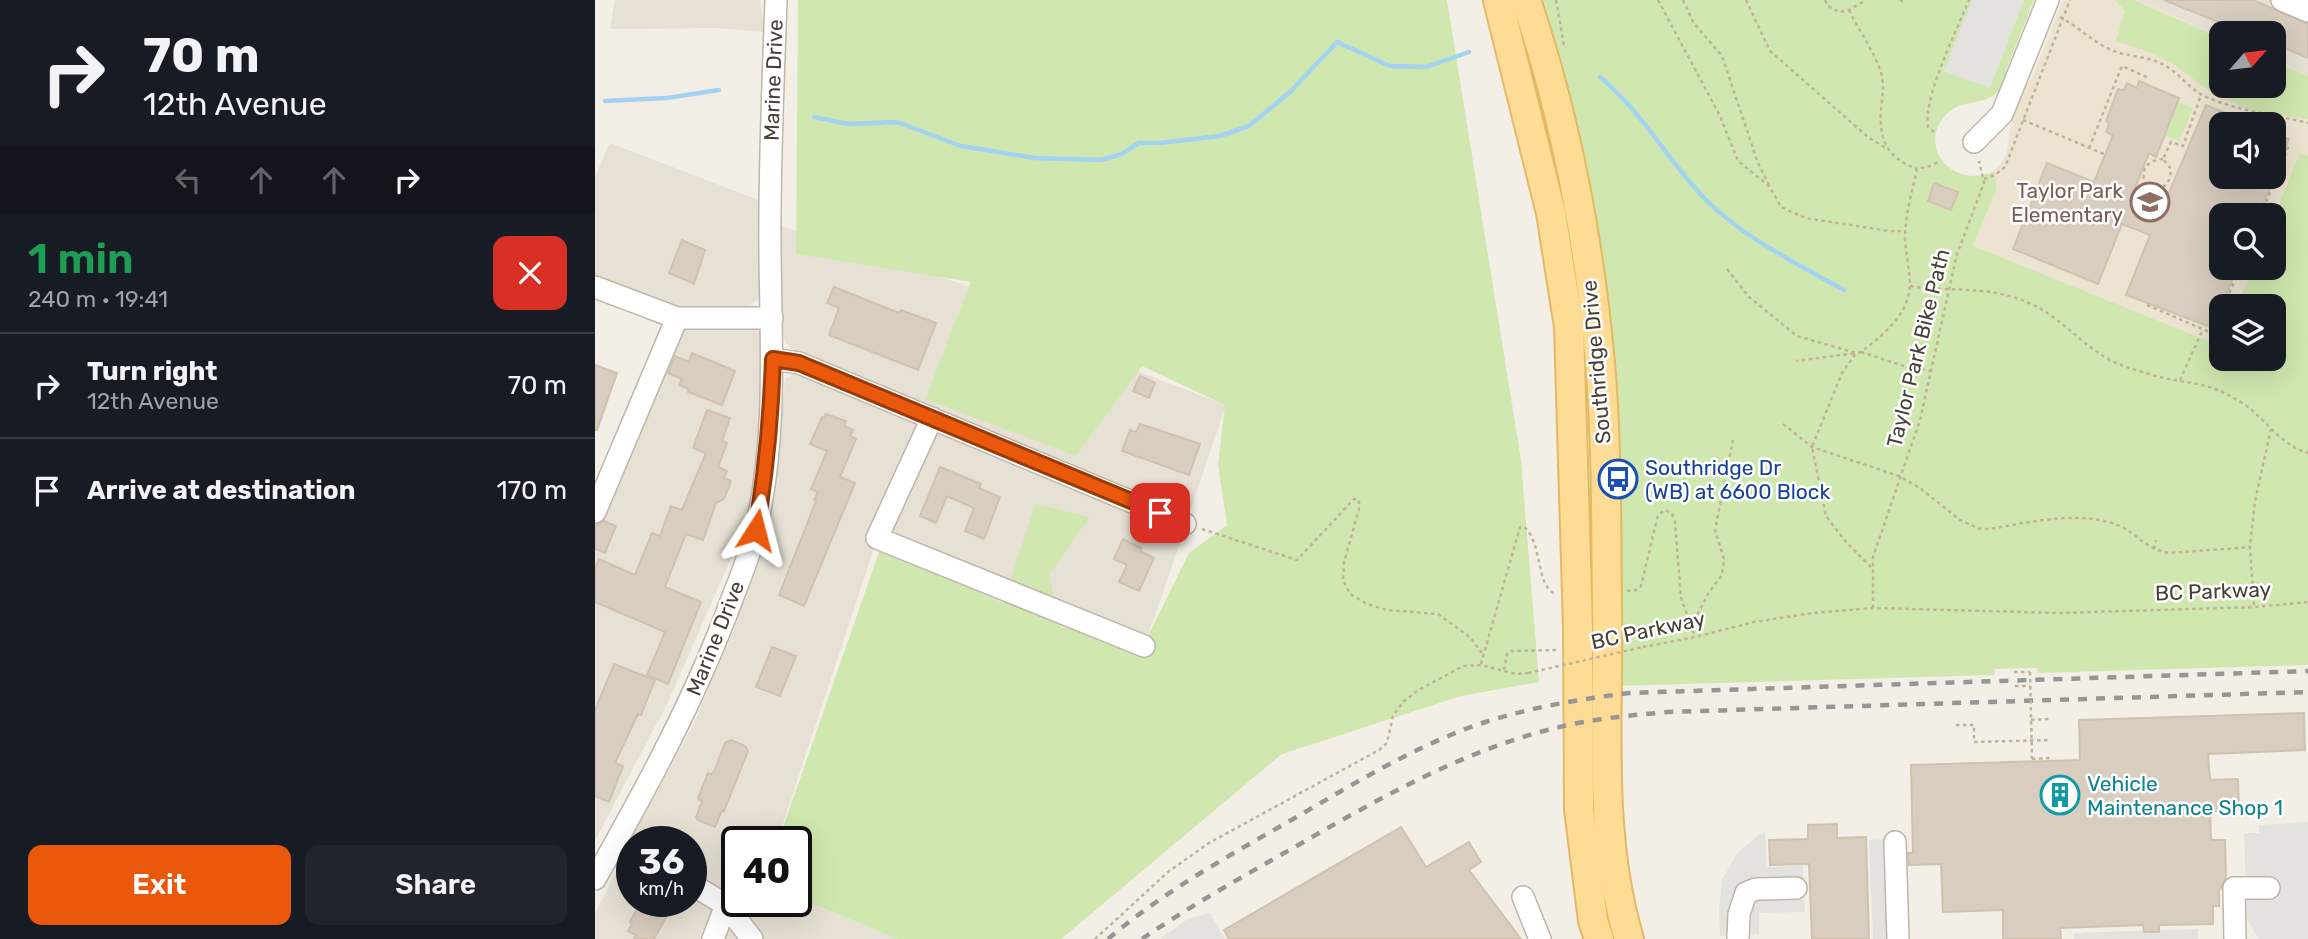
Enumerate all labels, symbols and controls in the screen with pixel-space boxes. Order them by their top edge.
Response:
street label: Marine Drive [758,19,788,141]
north arrow [2209,21,2285,98]
map controls [2209,21,2286,371]
text: 70 m [143,26,260,84]
icon: right [28,28,119,119]
text: 12th Avenue [143,85,327,123]
button: sound [2209,112,2286,189]
icon: left [169,161,207,199]
icon: ahead [242,161,280,199]
icon: ahead [315,161,353,199]
icon: right [388,161,426,199]
place label: Taylor Park Elementary [2011,178,2123,227]
school or university icon: Taylor Park Elementary [2129,181,2171,223]
button: search [2209,203,2286,280]
text: 1 min [28,234,134,284]
button: close [493,236,567,310]
street label: Taylor Park Bike Path [1881,246,1955,450]
street label: Southridge Drive [1576,279,1616,445]
text: 240 m · 19:41 [28,285,168,313]
button: layers [2209,294,2286,371]
text: Turn right [87,356,217,387]
icon: right [28,367,66,405]
text: 70 m [508,370,567,401]
text: 12th Avenue [87,387,219,415]
place label: Southridge Dr (WB) at 6600 Block [1645,455,1830,504]
bus stop icon: Southridge Dr (WB) at 6600 Block [1597,458,1639,500]
icon: arrive [28,472,66,510]
text: Arrive at destination [87,475,355,506]
text: 170 m [497,475,567,506]
pin [1130,483,1190,543]
position arrow [719,493,793,567]
icon: arrive [1141,494,1179,532]
street label: BC Parkway [2154,576,2272,606]
street label: Marine Drive [681,577,749,699]
street label: BC Parkway [1589,606,1708,654]
place label: Vehicle Maintenance Shop 1 [2087,771,2283,820]
building icon: Vehicle Maintenance Shop 1 [2039,774,2081,816]
speed limit sign: 40 [721,826,812,917]
text: 36 [639,841,684,883]
button: Exit [28,845,291,925]
button: Share [305,845,567,925]
text: km/h [639,878,684,900]

